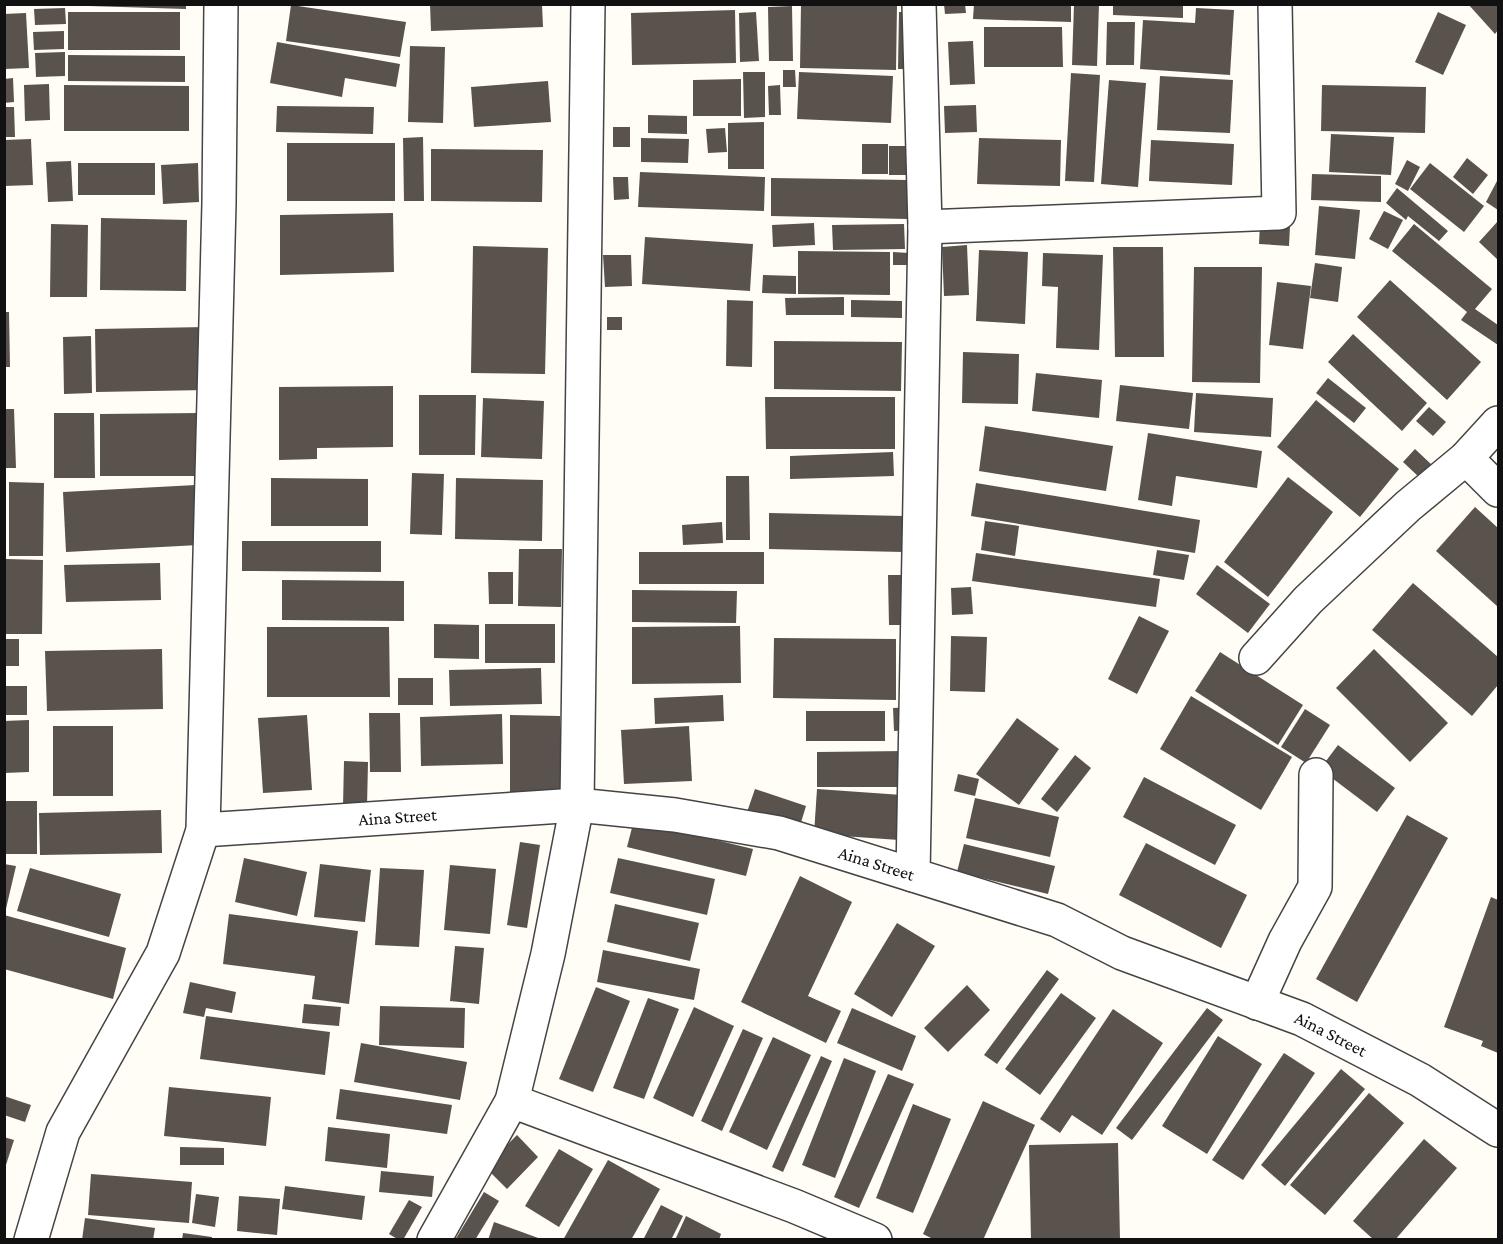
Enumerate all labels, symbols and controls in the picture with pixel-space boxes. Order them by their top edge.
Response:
street label: Aina Street [358,804,438,830]
street label: Aina Street [836,842,918,885]
street label: Aina Street [1292,1007,1371,1061]

